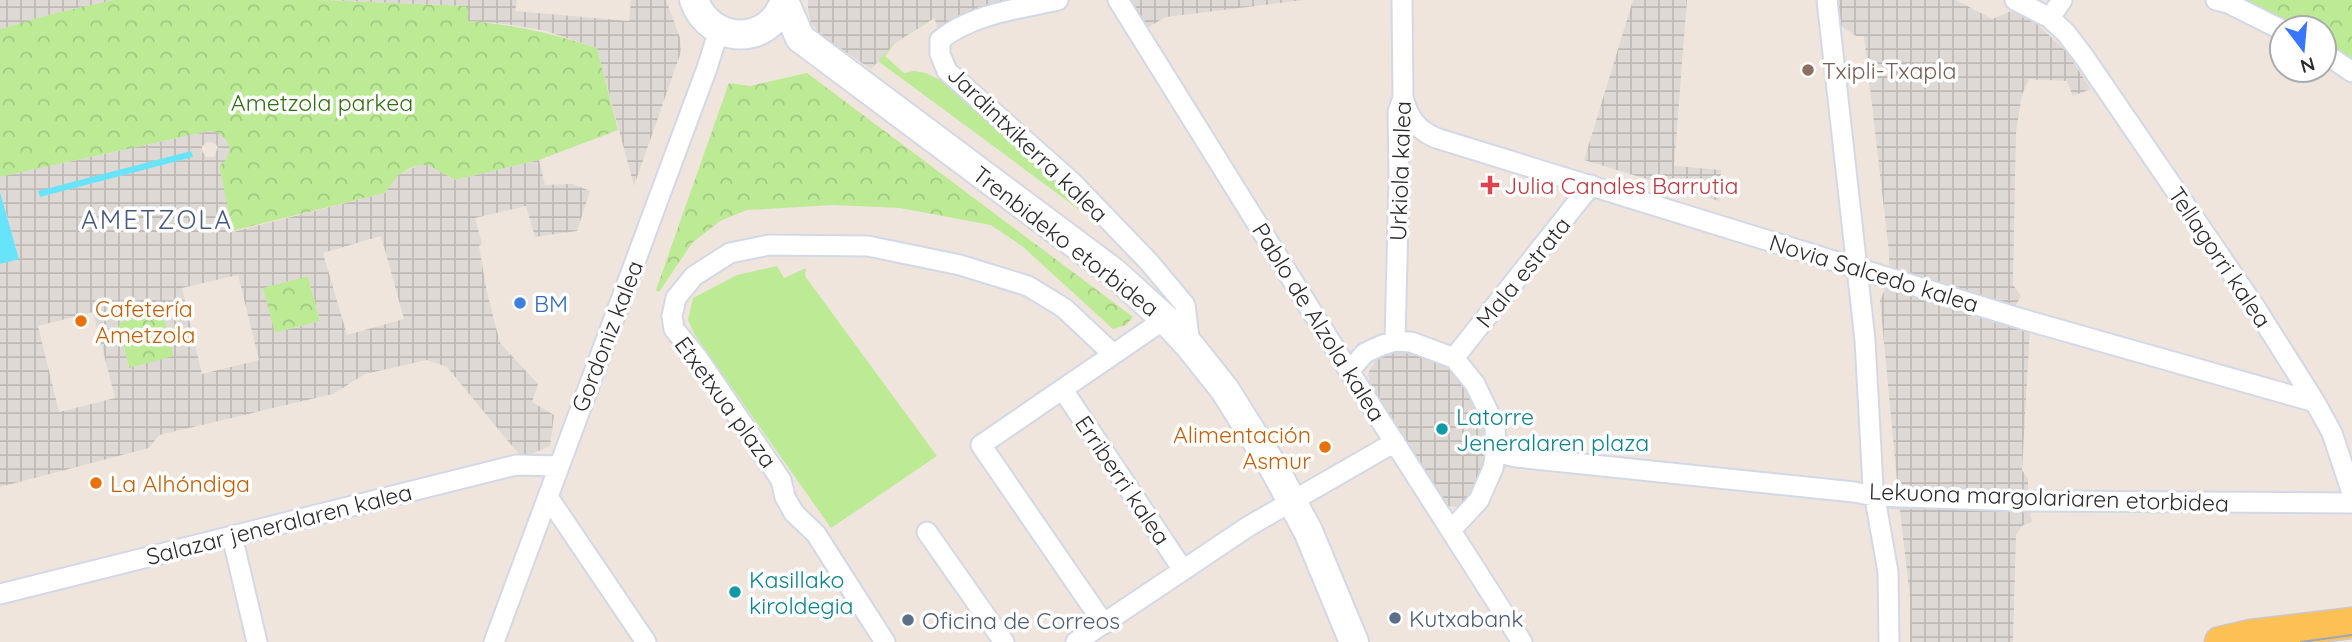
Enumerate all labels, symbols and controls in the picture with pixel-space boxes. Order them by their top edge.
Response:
north arrow [2268,14,2338,84]
text: N [2298,52,2318,79]
place label: Txipli-Txapla [1822,56,1957,85]
street label: Jardintxikerra kalea [942,60,1114,228]
marker: Txipli-Txapla [1800,62,1816,78]
park label: Ametzola parkea [231,88,413,117]
street label: Urkiola kalea [1383,100,1417,242]
street label: Trenbideko etorbidea [967,159,1165,323]
place label: Julia Canales Barrutia [1504,171,1738,200]
marker: Julia Canales Barrutia [1482,177,1498,193]
street label: Tellagorri kalea [2162,181,2278,333]
district label: AMETZOLA [81,203,233,236]
street label: Mala estrata [1469,211,1577,333]
street label: Pablo de Alzola kalea [1246,217,1392,427]
street label: Novia Salcedo kalea [1766,227,1982,319]
street label: Gordoniz kalea [565,256,649,416]
place label: BM [534,289,568,318]
place label: Cafetería Ametzola [95,294,196,349]
marker: BM [512,295,528,311]
marker: Cafetería Ametzola [73,313,89,329]
street label: Etxetxua plaza [669,331,783,473]
place label: Latorre Jeneralaren plaza [1456,402,1649,457]
street label: Erriberri kalea [1069,410,1177,550]
place label: Alimentación Asmur [1173,420,1311,475]
marker: Latorre Jeneralaren plaza [1434,421,1450,437]
marker: Alimentación Asmur [1317,439,1333,455]
place label: La Alhóndiga [110,469,250,498]
marker: La Alhóndiga [88,475,104,491]
street label: Lekuona margolariaren etorbidea [1868,476,2230,518]
street label: Salazar jeneralaren kalea [143,477,415,571]
place label: Kasillako kiroldegia [749,565,854,620]
marker: Kasillako kiroldegia [727,584,743,600]
place label: Kutxabank [1409,604,1524,633]
place label: Oficina de Correos [922,606,1120,635]
marker: Kutxabank [1387,610,1403,626]
marker: Oficina de Correos [900,612,916,628]

